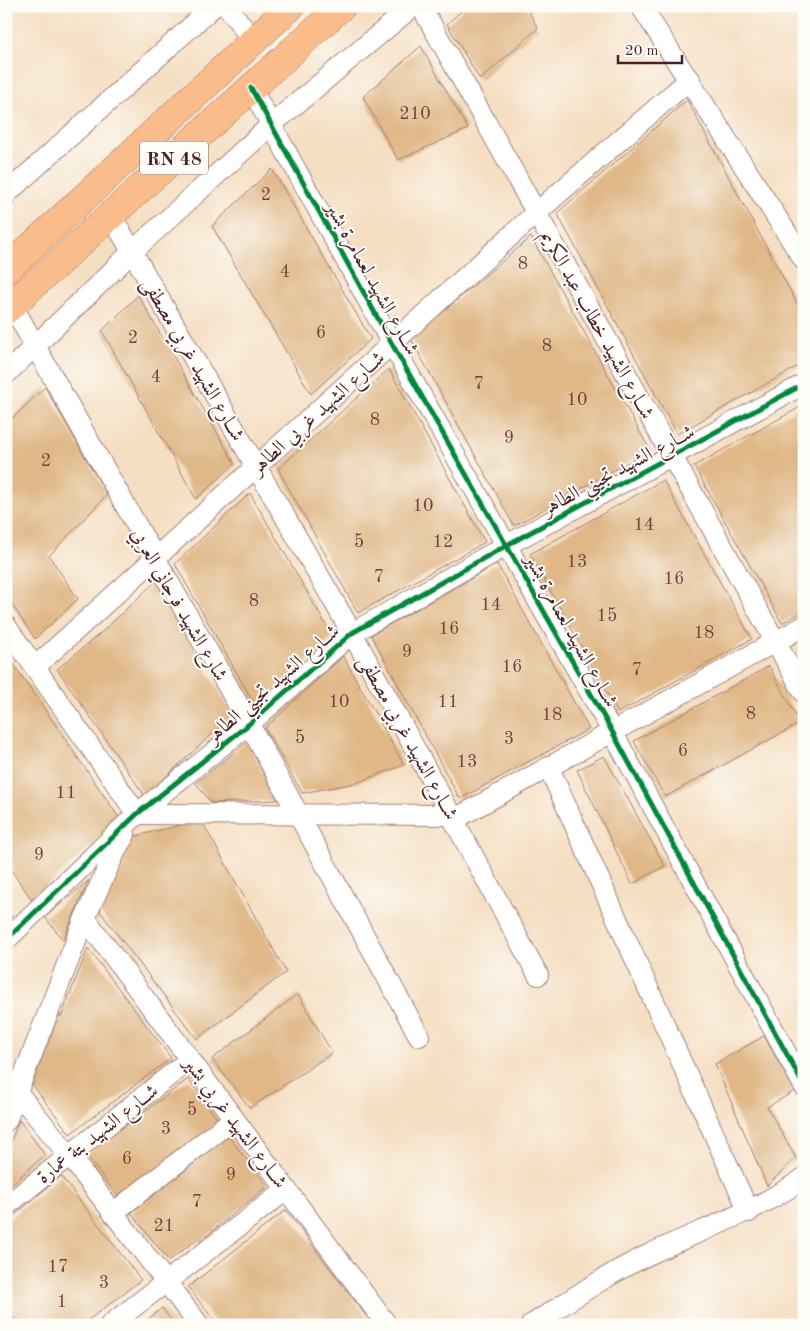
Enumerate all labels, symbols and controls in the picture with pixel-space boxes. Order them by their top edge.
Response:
scale bar [618,32,681,64]
text: 20 m [625,44,659,59]
house number: 210 [399,105,431,123]
road number: RN 48 [140,142,208,174]
house number: 2 [261,186,271,204]
street label: شــارع الشهيد لعمامرة بشير [315,197,422,362]
street label: شــارع الشهيد خطاب عبد الكريم [531,227,657,426]
house number: 8 [518,255,528,273]
house number: 4 [280,263,290,281]
street label: شــارع الشهيد غربي مصطفى [132,275,247,448]
house number: 6 [316,324,326,342]
house number: 2 [128,329,138,347]
house number: 8 [542,337,552,355]
street label: شــارع الشهيد غربي الطاهر [246,348,393,484]
house number: 4 [151,368,161,386]
house number: 7 [474,375,484,393]
house number: 10 [567,391,587,409]
house number: 8 [370,411,380,429]
street label: شــارع الشهيد تجيني الطاهر [537,421,702,527]
house number: 9 [504,429,514,447]
house number: 2 [41,452,51,470]
house number: 10 [413,497,433,515]
house number: 14 [634,516,654,534]
street label: شارع الشهيد فرجاني العربي [121,525,230,688]
house number: 5 [354,533,364,551]
house number: 12 [433,533,453,551]
street label: شــارع الشهيد لعمامرة بشير [514,549,621,714]
house number: 13 [567,553,587,571]
house number: 7 [374,568,384,586]
house number: 16 [664,570,684,588]
house number: 8 [249,592,259,610]
house number: 14 [481,596,501,614]
house number: 15 [597,607,617,625]
house number: 16 [439,620,459,638]
street label: شــارع الشهيد تجيني الطاهر [201,621,348,754]
house number: 18 [694,624,714,642]
house number: 9 [402,643,412,661]
street label: شــارع الشهيد غربي مصطفى [349,652,461,826]
house number: 16 [502,658,522,676]
house number: 7 [632,661,642,679]
house number: 10 [329,693,349,711]
house number: 11 [438,693,458,711]
house number: 8 [746,705,756,723]
house number: 18 [542,706,562,724]
house number: 5 [295,729,305,747]
house number: 3 [504,730,514,748]
house number: 6 [678,742,688,760]
house number: 13 [457,753,477,771]
house number: 11 [56,784,76,802]
house number: 9 [34,846,44,864]
street label: شــارع الشهيد غربي بشير [173,1052,290,1196]
street label: شــارع الشهيد بتة عمارة [34,1081,166,1193]
house number: 5 [187,1101,197,1119]
house number: 3 [161,1120,171,1138]
house number: 6 [122,1150,132,1168]
house number: 9 [226,1166,236,1184]
house number: 7 [192,1193,202,1211]
house number: 21 [154,1217,174,1235]
house number: 17 [48,1258,68,1276]
house number: 3 [99,1274,109,1292]
house number: 1 [57,1293,67,1311]

